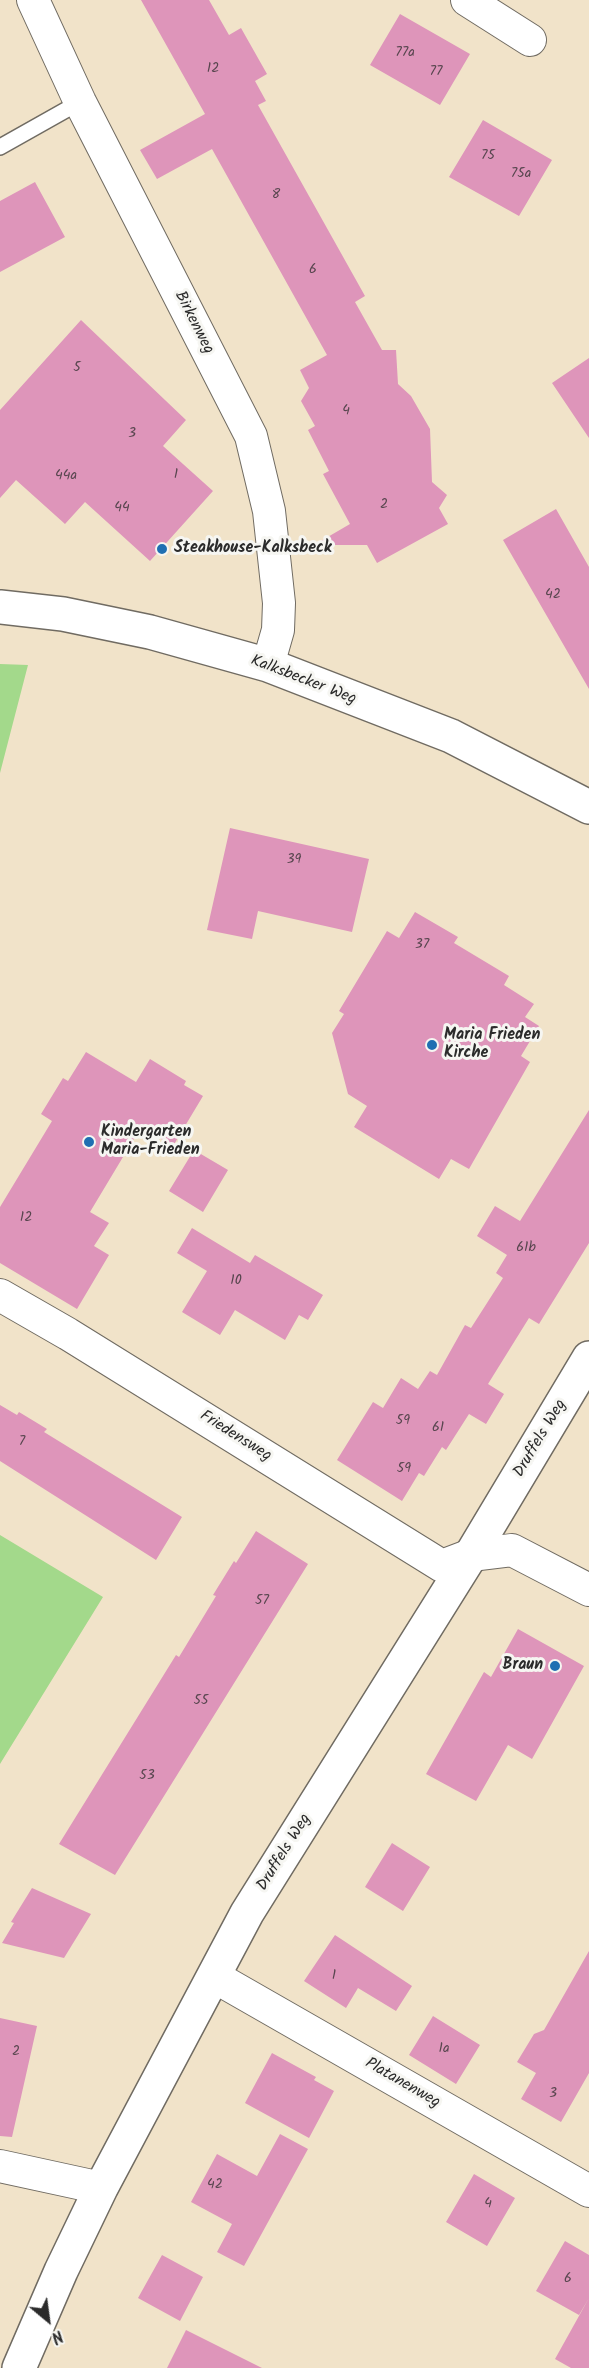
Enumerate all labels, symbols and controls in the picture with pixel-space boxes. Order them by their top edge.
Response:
house number: 77a [395,46,415,62]
house number: 12 [207,62,219,78]
house number: 77 [430,65,442,81]
house number: 75 [481,149,495,165]
house number: 75a [511,167,531,183]
house number: 8 [272,188,280,204]
house number: 6 [309,263,317,279]
street label: Birkenweg [169,288,217,358]
house number: 5 [73,361,81,377]
house number: 4 [342,404,350,420]
house number: 3 [128,427,136,443]
house number: 1 [174,468,178,484]
house number: 44a [55,469,77,485]
house number: 2 [380,498,388,514]
house number: 44 [114,501,130,517]
place label: Steakhouse-Kalksbeck [174,539,332,559]
marker: Steakhouse-Kalksbeck [155,542,169,556]
house number: 42 [545,588,561,604]
street label: Kalksbecker Weg [247,652,359,710]
house number: 39 [287,853,301,869]
house number: 37 [415,938,429,954]
place label: Maria Frieden Kirche [444,1026,540,1064]
marker: Maria Frieden Kirche [425,1038,439,1052]
place label: Kindergarten Maria-Frieden [101,1123,200,1161]
marker: Kindergarten Maria-Frieden [82,1135,96,1149]
house number: 12 [20,1211,32,1227]
house number: 61b [516,1241,536,1257]
house number: 10 [230,1274,242,1290]
street label: Druffels Weg [510,1397,572,1481]
street label: Friedensweg [196,1407,274,1467]
house number: 59 [396,1414,410,1430]
house number: 61 [432,1421,444,1437]
house number: 7 [19,1435,25,1451]
house number: 59 [397,1462,411,1478]
house number: 57 [255,1594,269,1610]
place label: Braun [502,1656,543,1676]
marker: Braun [548,1659,562,1673]
house number: 55 [193,1694,209,1710]
house number: 53 [139,1769,155,1785]
street label: Druffels Weg [254,1811,316,1895]
house number: 1 [332,1969,336,1985]
house number: 1a [439,2042,449,2058]
house number: 2 [12,2045,20,2061]
street label: Platanenweg [361,2055,443,2113]
house number: 3 [549,2087,557,2103]
house number: 42 [207,2178,223,2194]
house number: 4 [484,2197,492,2213]
house number: 6 [564,2272,572,2288]
north arrow [18,2290,78,2350]
text: N [46,2323,67,2350]

